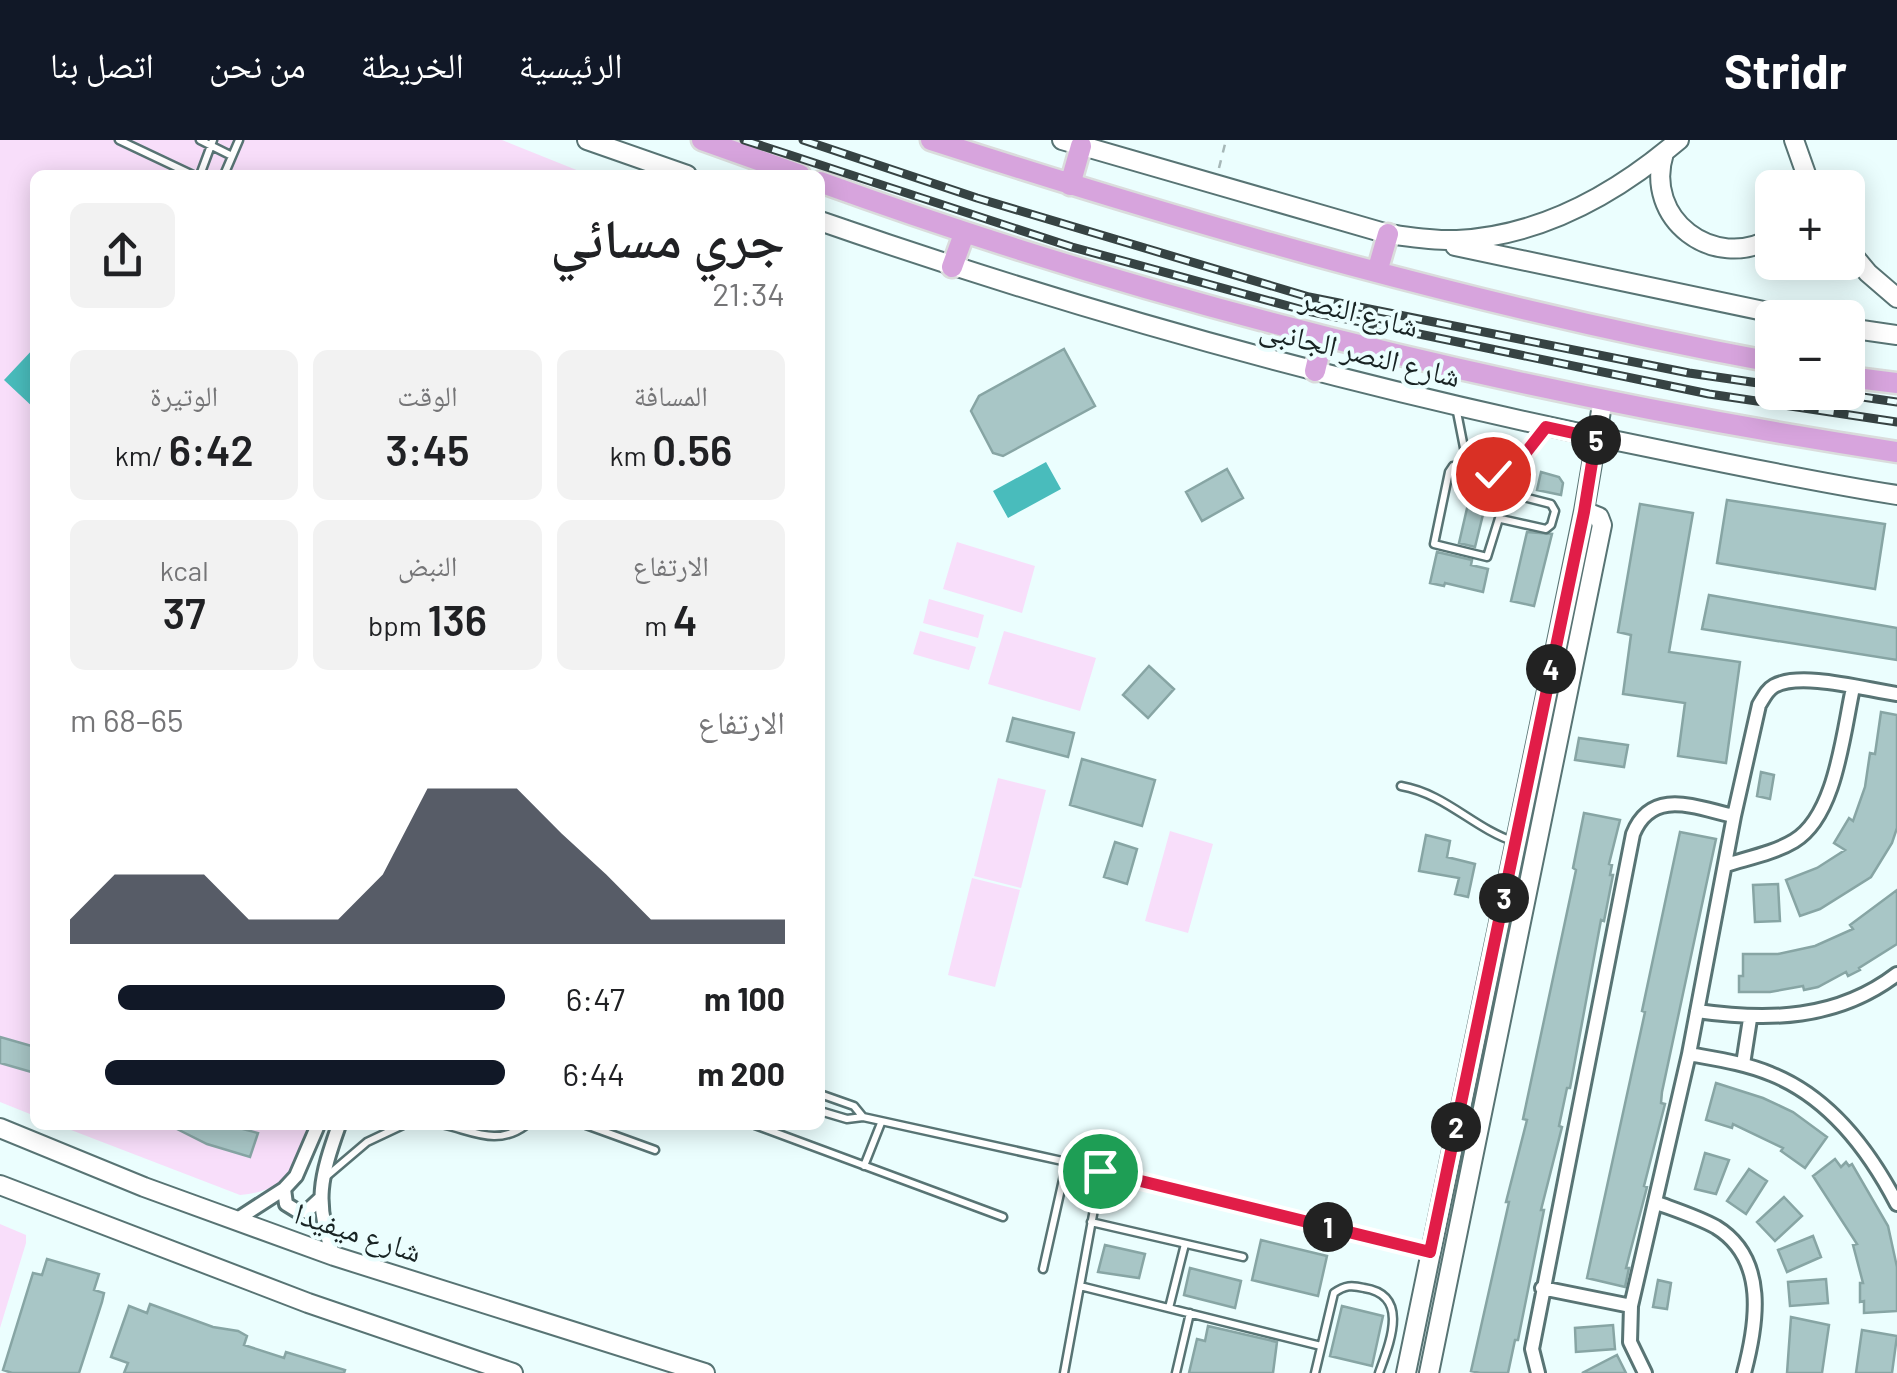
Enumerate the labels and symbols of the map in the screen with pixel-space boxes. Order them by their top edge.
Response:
street label: شارع النصر [1295,279,1422,346]
street label: شارع النصر الجانبى [1256,309,1465,396]
pin: 5 [1571,415,1621,465]
pin [1451,432,1536,517]
pin: 4 [1526,644,1576,694]
pin: 3 [1479,873,1529,923]
pin: 2 [1431,1102,1481,1152]
pin [1058,1129,1143,1214]
street label: شارع ميفيدا [290,1194,427,1271]
pin: 1 [1303,1202,1353,1252]

